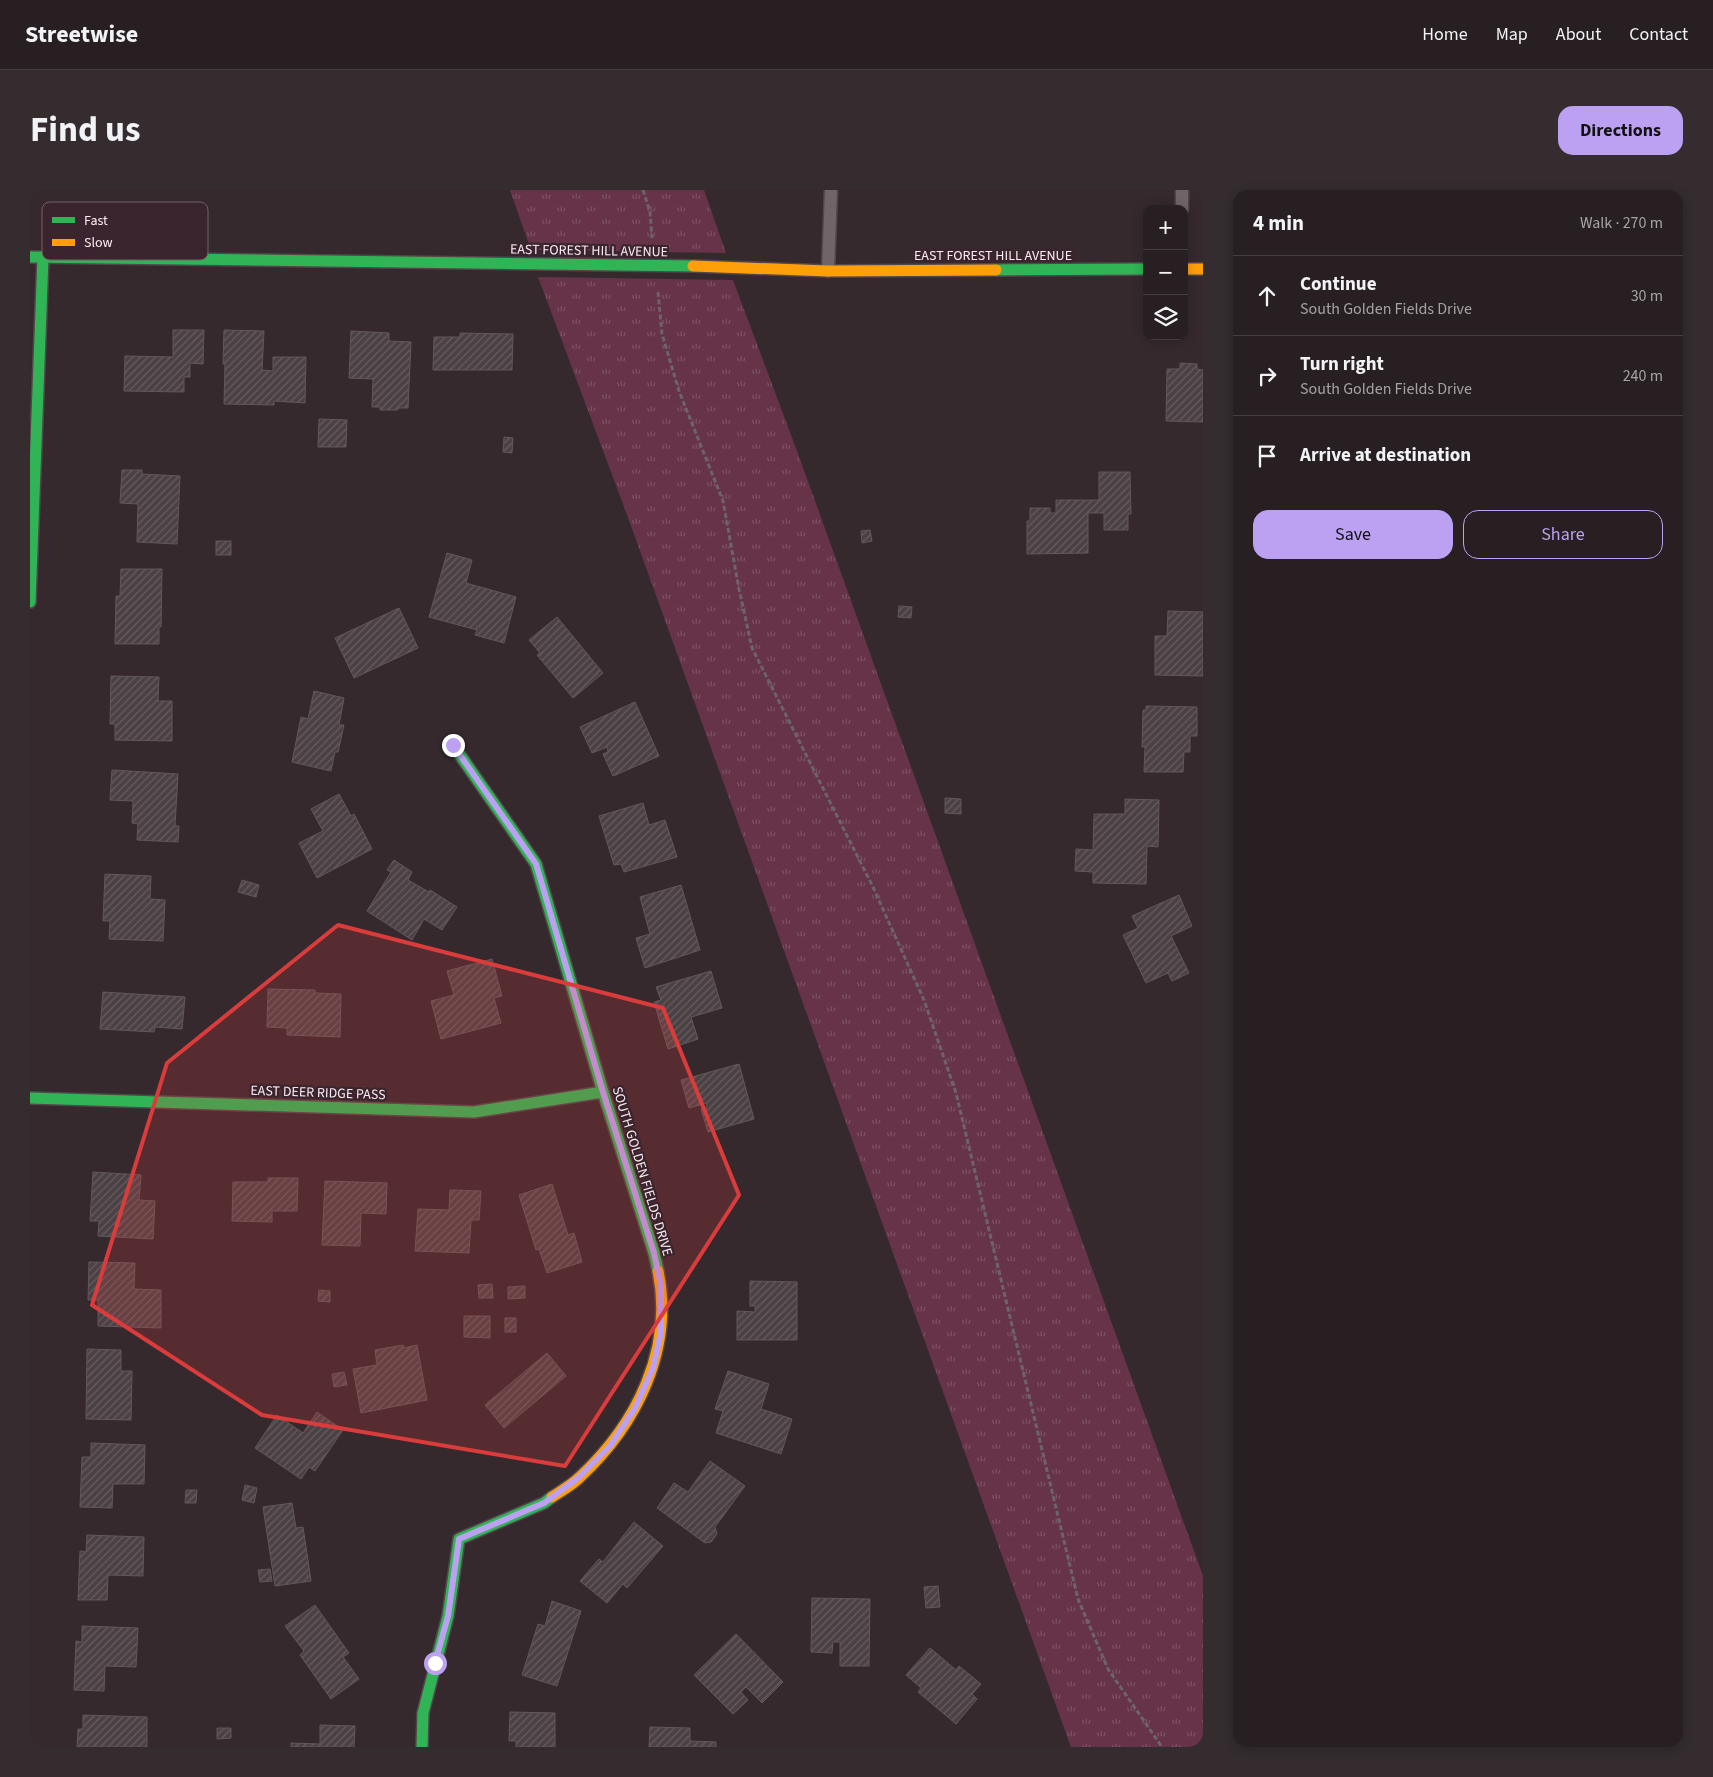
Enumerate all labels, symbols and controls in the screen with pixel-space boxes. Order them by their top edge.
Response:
text: Streetwise [25,17,138,52]
text: Home [1422,22,1468,47]
text: Map [1496,22,1528,47]
text: About [1556,22,1601,47]
text: Contact [1629,22,1688,47]
text: Find us [30,105,140,155]
button: Directions [1558,106,1683,155]
legend [42,202,208,260]
map controls [1143,205,1188,340]
button: + [1143,205,1188,250]
text: 4 min [1253,208,1304,238]
text: Fast [84,211,108,231]
text: Walk · 270 m [1580,212,1663,234]
text: Slow [84,233,113,253]
street label: EAST FOREST HILL AVENUE [510,240,668,262]
street label: EAST FOREST HILL AVENUE [914,246,1072,266]
button: − [1143,250,1188,295]
text: Continue [1300,271,1377,298]
icon: ahead [1253,282,1281,310]
text: 30 m [1631,285,1663,307]
button: layers [1143,295,1188,340]
text: South Golden Fields Drive [1300,298,1472,320]
text: Turn right [1300,351,1384,378]
icon: right [1253,362,1281,390]
text: 240 m [1623,365,1663,387]
text: South Golden Fields Drive [1300,378,1472,400]
icon: arrive [1253,442,1281,470]
text: Arrive at destination [1300,442,1471,469]
button: Save [1253,510,1453,559]
button: Share [1463,510,1663,559]
route end [442,734,465,757]
street label: EAST DEER RIDGE PASS [250,1081,386,1105]
street label: SOUTH GOLDEN FIELDS DRIVE [607,1084,677,1259]
route start [424,1652,447,1675]

